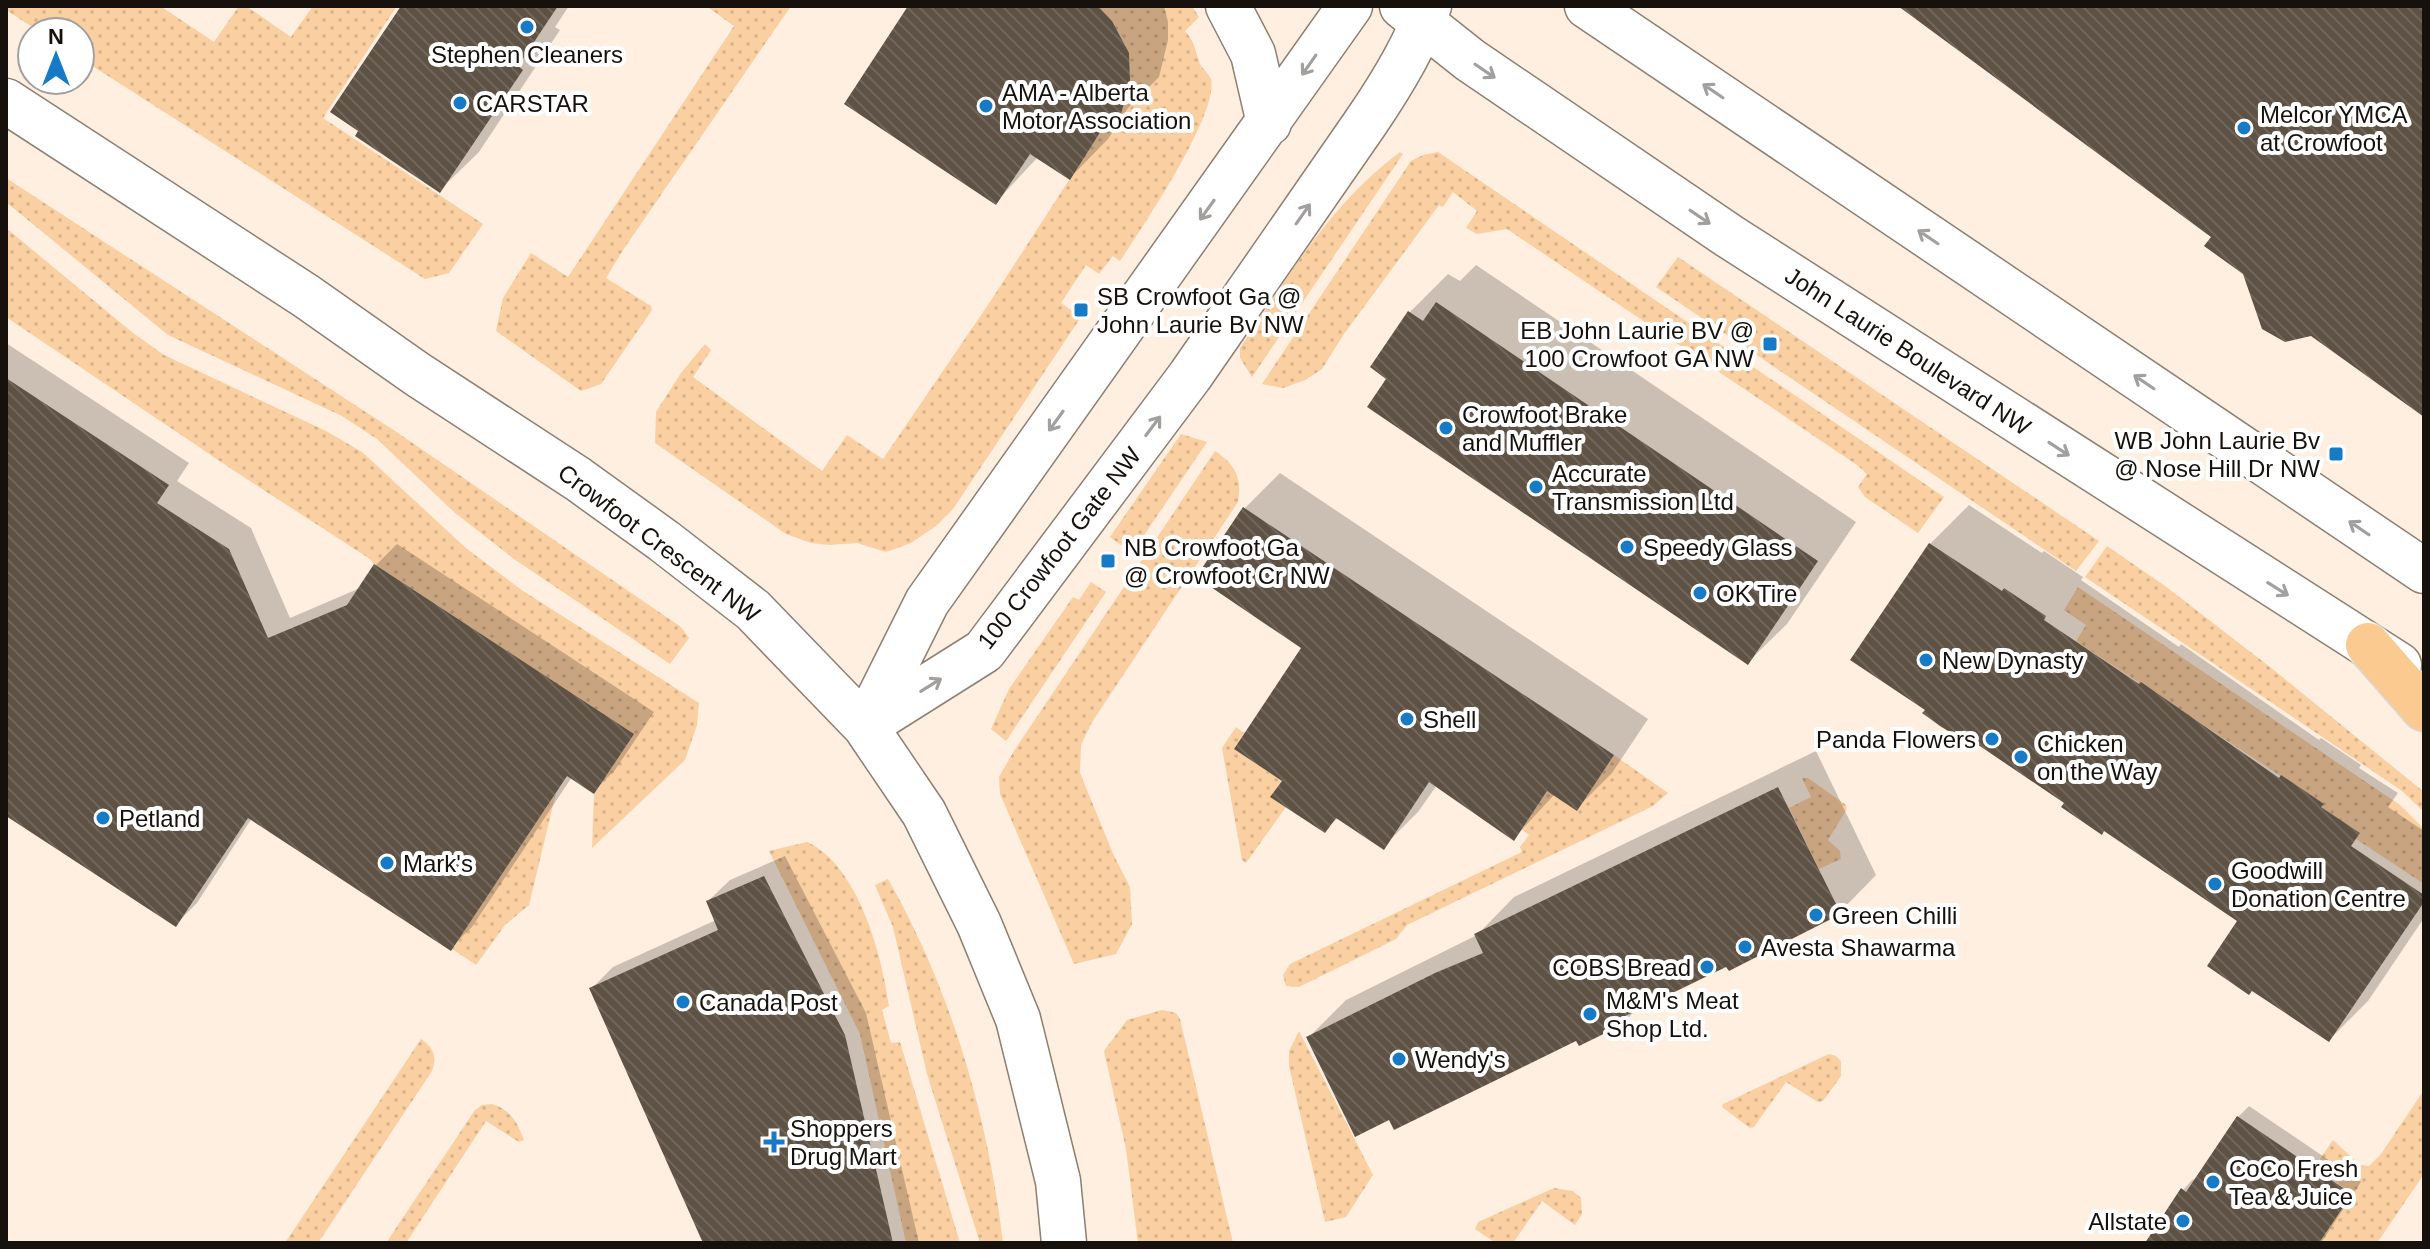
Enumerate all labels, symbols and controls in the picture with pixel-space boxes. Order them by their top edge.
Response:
north arrow [16,16,96,96]
marker: Stephen Cleaners [518,18,536,36]
text: N [48,24,64,49]
place label: Stephen Cleaners [431,41,623,68]
one-way arrow [1301,53,1317,75]
one-way arrow [1473,62,1495,79]
place label: AMA - Alberta Motor Association [1002,79,1191,134]
one-way arrow [1702,83,1725,99]
place label: CARSTAR [476,90,589,117]
marker: CARSTAR [451,94,469,112]
marker: AMA - Alberta Motor Association [977,97,995,115]
place label: Melcor YMCA at Crowfoot [2260,101,2408,156]
marker: Melcor YMCA at Crowfoot [2235,119,2253,137]
one-way arrow [1199,198,1215,220]
one-way arrow [1295,203,1311,225]
one-way arrow [1688,209,1711,225]
one-way arrow [1918,229,1940,245]
street label: John Laurie Boulevard NW [1780,262,2036,441]
place label: SB Crowfoot Ga @ John Laurie Bv NW [1097,283,1304,338]
marker: SB Crowfoot Ga @ John Laurie Bv NW [1072,301,1090,319]
place label: EB John Laurie BV @ 100 Crowfoot GA NW [1520,317,1754,372]
marker: EB John Laurie BV @ 100 Crowfoot GA NW [1761,335,1779,353]
one-way arrow [2133,374,2156,390]
place label: Crowfoot Brake and Muffler [1462,401,1627,456]
one-way arrow [1048,410,1064,432]
one-way arrow [1144,416,1161,437]
marker: Crowfoot Brake and Muffler [1437,419,1455,437]
place label: WB John Laurie Bv @ Nose Hill Dr NW [2114,427,2320,482]
one-way arrow [2048,441,2070,457]
street label: 100 Crowfoot Gate NW [972,442,1146,654]
marker: WB John Laurie Bv @ Nose Hill Dr NW [2327,445,2345,463]
street label: Crowfoot Crescent NW [553,458,765,628]
place label: Accurate Transmission Ltd [1552,460,1734,515]
marker: Accurate Transmission Ltd [1527,478,1545,496]
one-way arrow [2349,520,2371,536]
place label: NB Crowfoot Ga @ Crowfoot Cr NW [1124,534,1330,589]
place label: Speedy Glass [1643,534,1792,561]
marker: Speedy Glass [1618,538,1636,556]
marker: NB Crowfoot Ga @ Crowfoot Cr NW [1099,552,1117,570]
place label: OK Tire [1716,580,1797,607]
one-way arrow [2266,582,2289,598]
marker: OK Tire [1691,584,1709,602]
place label: New Dynasty [1942,647,2083,674]
marker: New Dynasty [1917,651,1935,669]
one-way arrow [919,676,941,693]
place label: Shell [1423,706,1476,733]
marker: Shell [1398,710,1416,728]
place label: Panda Flowers [1816,726,1976,753]
marker: Panda Flowers [1983,730,2001,748]
place label: Chicken on the Way [2037,730,2158,785]
marker: Chicken on the Way [2012,748,2030,766]
place label: Petland [119,805,200,832]
marker: Petland [94,809,112,827]
place label: Mark's [403,850,473,877]
marker: Mark's [378,854,396,872]
place label: Goodwill Donation Centre [2231,857,2406,912]
marker: Goodwill Donation Centre [2206,875,2224,893]
place label: Green Chilli [1832,902,1957,929]
marker: Green Chilli [1807,906,1825,924]
place label: Avesta Shawarma [1761,934,1956,961]
marker: Avesta Shawarma [1736,938,1754,956]
place label: COBS Bread [1552,954,1691,981]
marker: COBS Bread [1698,958,1716,976]
place label: M&M's Meat Shop Ltd. [1606,987,1739,1042]
place label: Canada Post [699,989,838,1016]
marker: Canada Post [674,993,692,1011]
marker: M&M's Meat Shop Ltd. [1581,1005,1599,1023]
place label: Wendy's [1415,1046,1506,1073]
marker: Wendy's [1390,1050,1408,1068]
place label: Shoppers Drug Mart [790,1115,897,1170]
marker: Shoppers Drug Mart [765,1133,783,1151]
place label: CoCo Fresh Tea & Juice [2229,1155,2358,1210]
marker: CoCo Fresh Tea & Juice [2204,1173,2222,1191]
place label: Allstate [2088,1208,2167,1235]
marker: Allstate [2174,1212,2192,1230]

